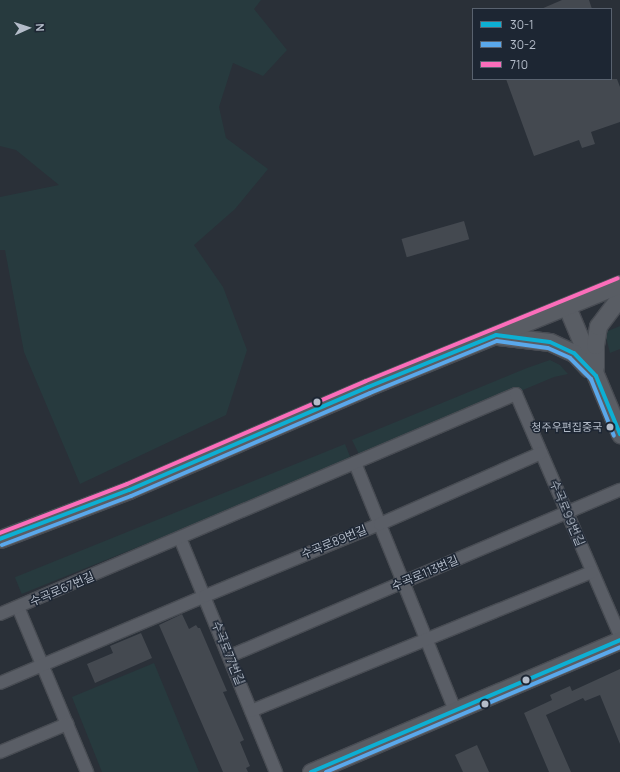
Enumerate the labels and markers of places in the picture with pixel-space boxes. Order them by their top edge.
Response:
unlabelled marker [312,397,322,407]
place label: 청주우편집중국 [531,420,602,434]
marker: 청주우편집중국 [605,422,615,432]
unlabelled marker [521,675,531,685]
unlabelled marker [480,699,490,709]

